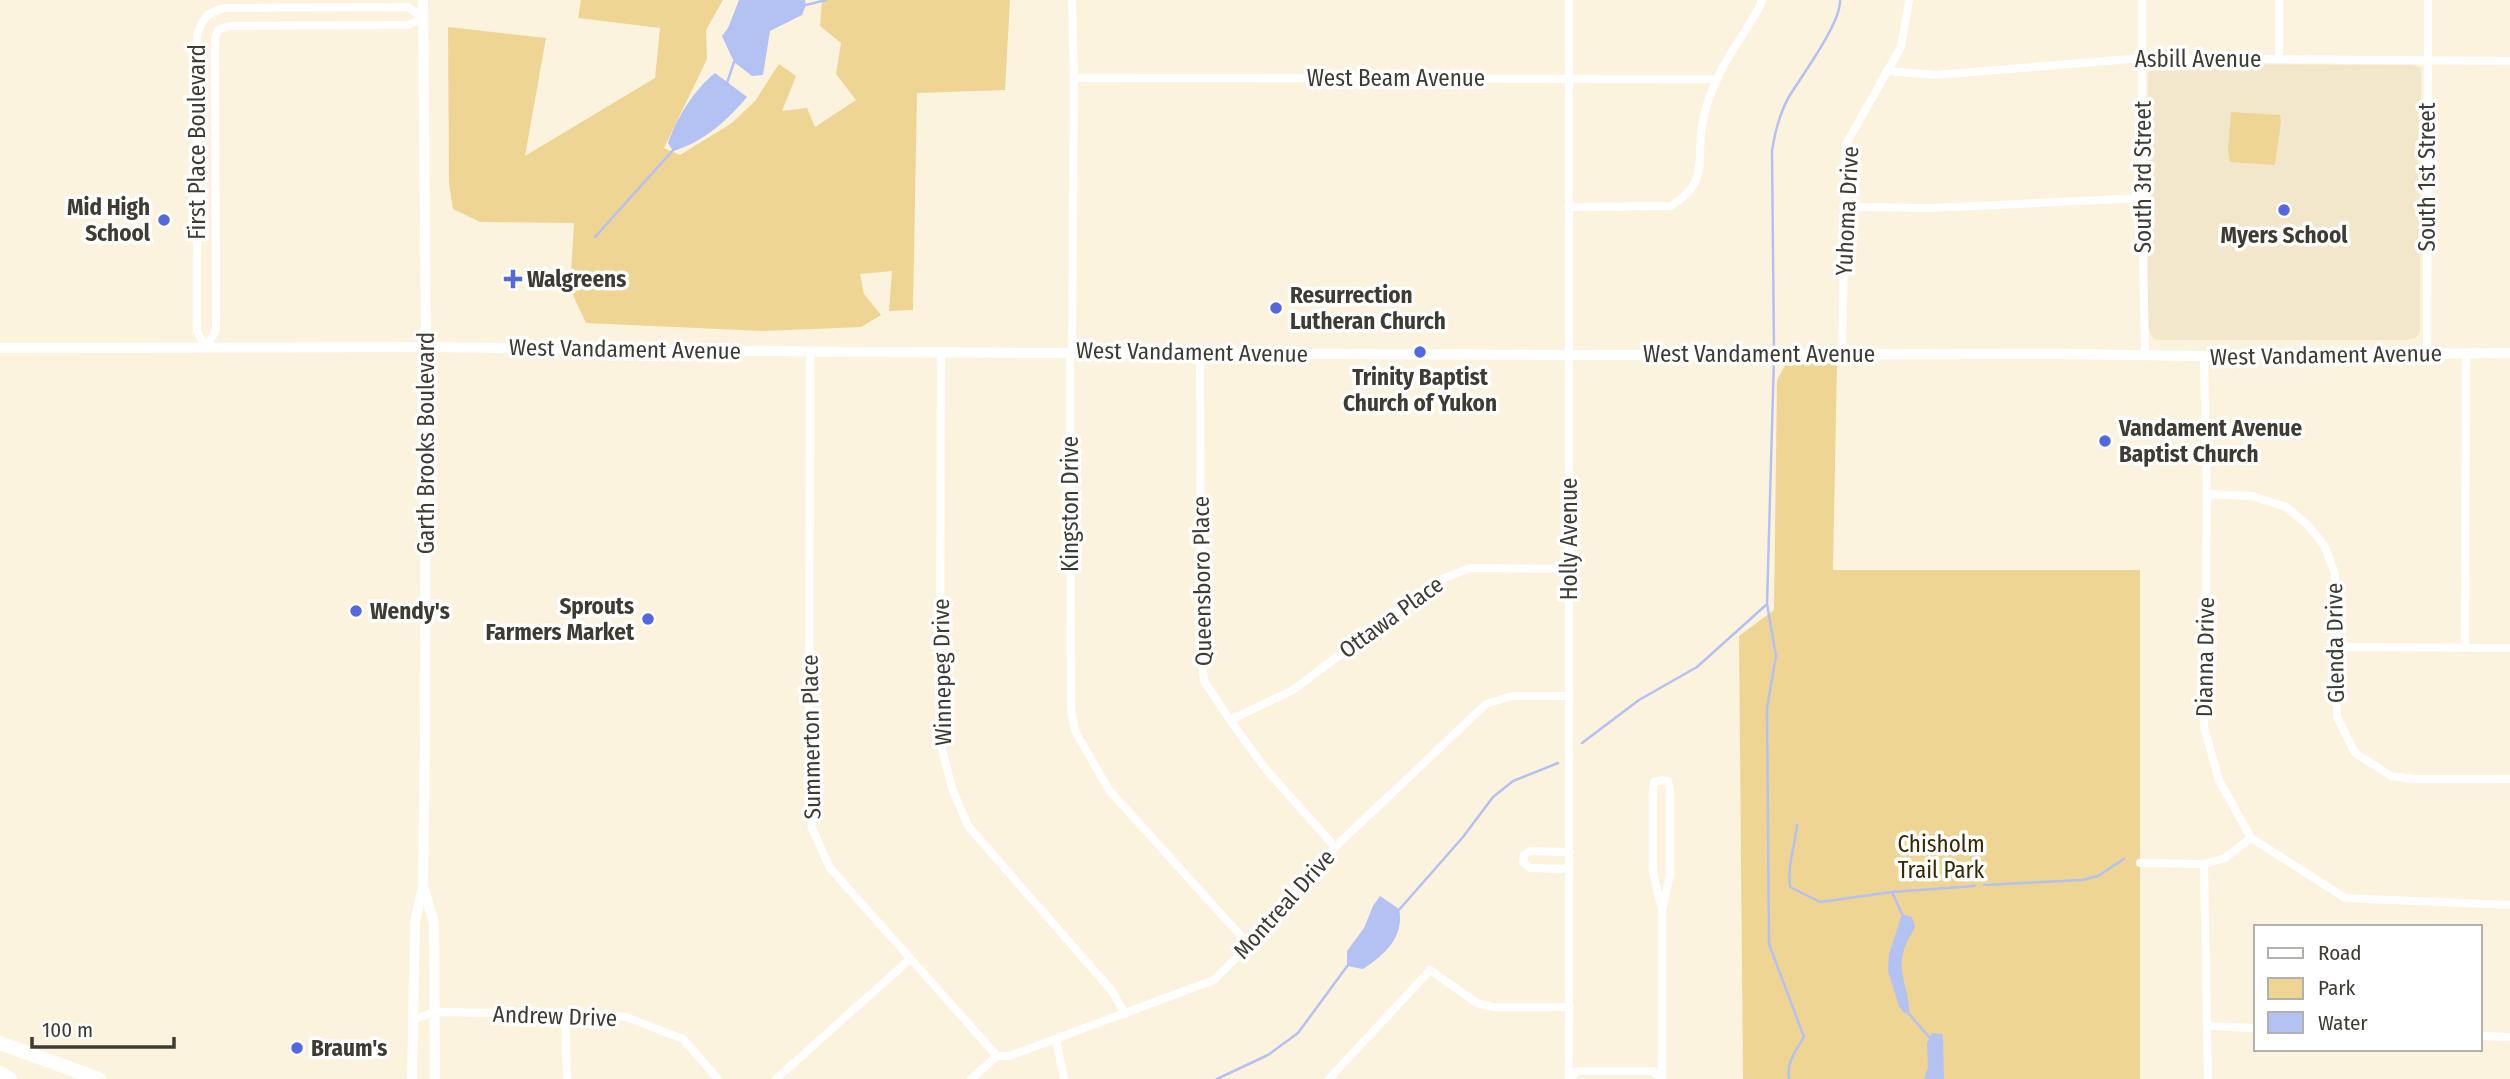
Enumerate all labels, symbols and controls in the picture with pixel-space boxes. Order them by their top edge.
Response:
street label: First Place Boulevard [183,44,211,240]
street label: Asbill Avenue [2135,45,2261,73]
street label: West Beam Avenue [1307,64,1485,92]
street label: South 3rd Street [2129,100,2157,253]
street label: South 1st Street [2413,102,2441,251]
street label: Yuhoma Drive [1830,146,1864,276]
place label: Mid High School [67,193,151,247]
marker: Myers School [2276,202,2292,218]
marker: Mid High School [156,212,172,228]
place label: Myers School [2221,221,2348,249]
place label: Walgreens [527,265,626,293]
marker: Walgreens [505,271,521,287]
place label: Resurrection Lutheran Church [1290,281,1446,335]
marker: Resurrection Lutheran Church [1268,300,1284,316]
street label: Garth Brooks Boulevard [412,332,440,554]
street label: West Vandament Avenue [509,333,741,365]
street label: West Vandament Avenue [1076,336,1308,368]
street label: West Vandament Avenue [2210,339,2442,371]
street label: West Vandament Avenue [1643,340,1875,368]
marker: Trinity Baptist Church of Yukon [1412,344,1428,360]
place label: Trinity Baptist Church of Yukon [1343,363,1497,417]
place label: Vandament Avenue Baptist Church [2118,414,2303,468]
marker: Vandament Avenue Baptist Church [2097,433,2113,449]
street label: Kingston Drive [1056,436,1084,572]
street label: Holly Avenue [1555,478,1583,600]
street label: Queensboro Place [1187,496,1217,666]
street label: Ottawa Place [1334,570,1448,664]
street label: Glenda Drive [2320,583,2350,703]
place label: Sprouts Farmers Market [486,592,635,646]
place label: Wendy's [370,597,450,625]
street label: Dianna Drive [2190,597,2220,717]
street label: Winnepeg Drive [927,598,957,746]
marker: Wendy's [348,603,364,619]
marker: Sprouts Farmers Market [640,611,656,627]
street label: Summerton Place [796,654,826,820]
park label: Chisholm Trail Park [1897,830,1985,884]
street label: Montreal Drive [1227,843,1341,965]
legend [2254,925,2482,1051]
text: Road [2318,940,2362,966]
text: Park [2318,975,2356,1001]
street label: Andrew Drive [492,1000,618,1032]
scale bar [32,1006,173,1050]
text: Water [2318,1010,2368,1036]
text: 100 m [42,1017,93,1043]
place label: Braum's [311,1034,387,1062]
marker: Braum's [289,1040,305,1056]

